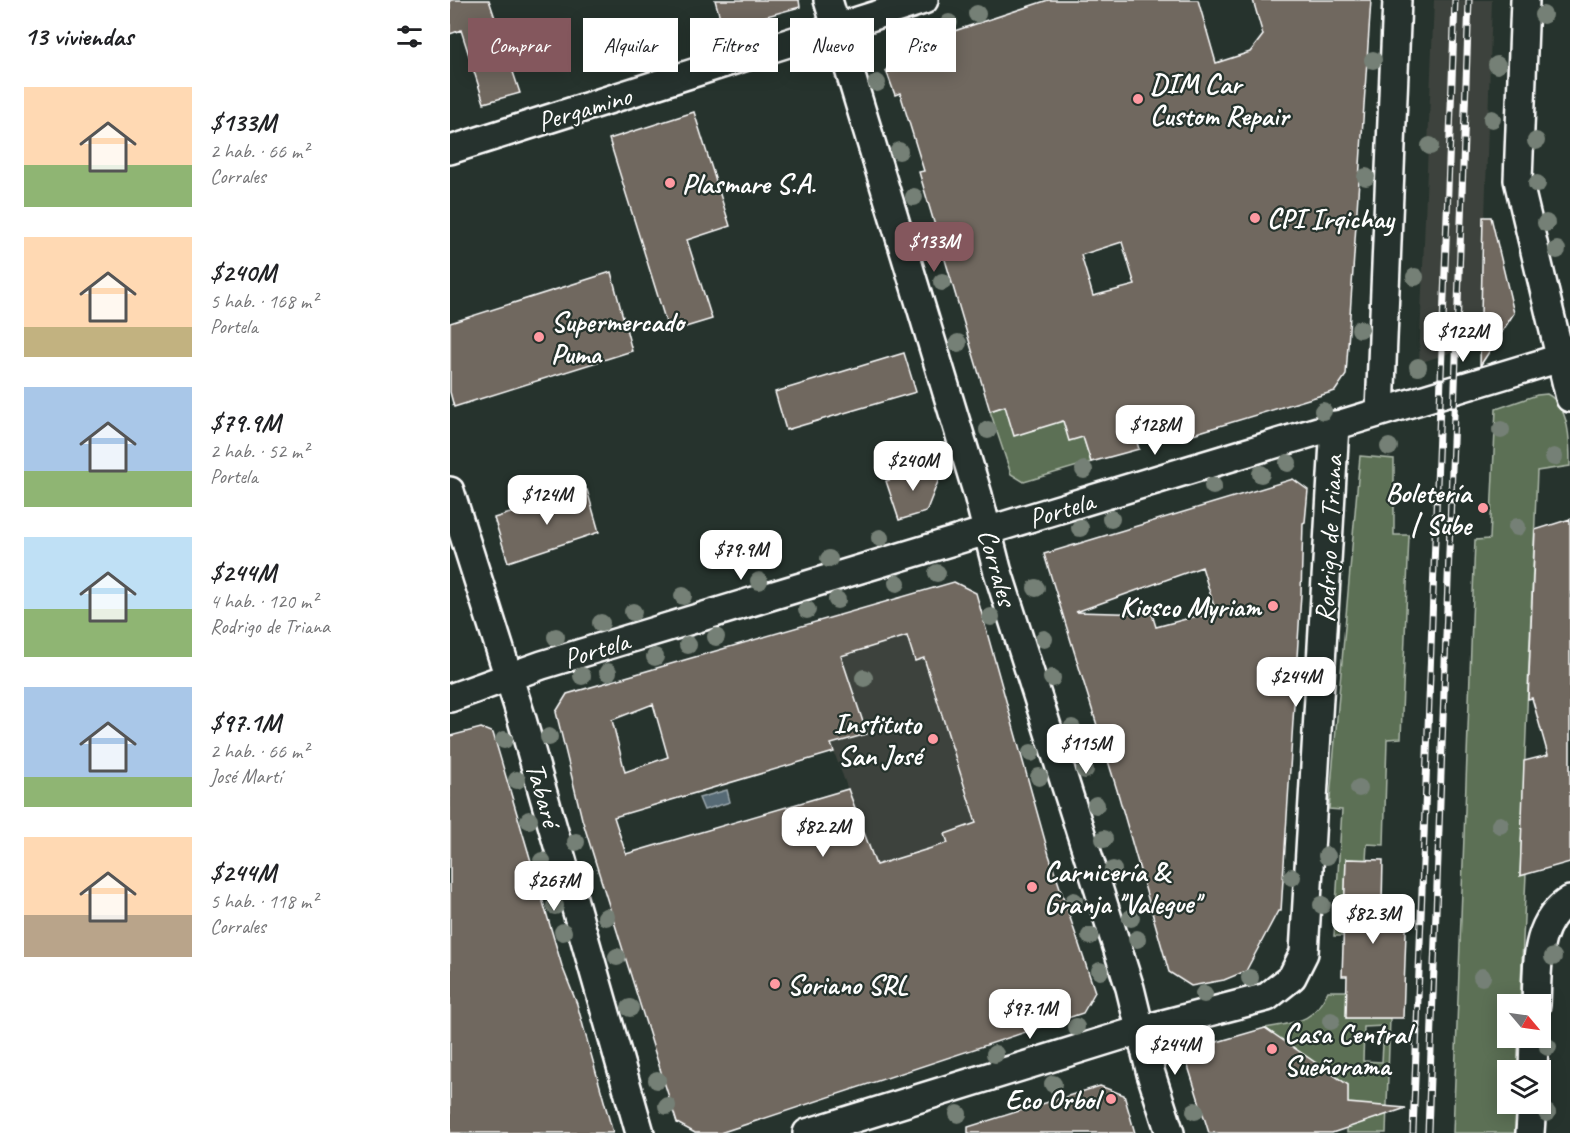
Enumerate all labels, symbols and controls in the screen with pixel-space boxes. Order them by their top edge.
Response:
chip: Comprar [468,18,571,72]
chip: Alquilar [583,18,678,72]
chip: Filtros [690,18,778,72]
chip: Nuevo [790,18,874,72]
chip: Piso [886,18,956,72]
text: 13 viviendas [24,20,133,53]
icon: filters [393,20,426,53]
place label: DIM Car Custom Repair [1150,66,1291,133]
street label: Pergamino [533,77,637,139]
marker: DIM Car Custom Repair [1131,92,1145,106]
text: $133M [210,106,276,139]
icon: home [72,111,144,183]
text: 2 hab. · 66 m² [210,139,308,164]
text: Corrales [210,164,266,189]
place label: Plasmare S.A. [682,166,816,201]
marker: Plasmare S.A. [663,176,677,190]
place label: CPI Irqichay [1267,201,1396,237]
marker: CPI Irqichay [1248,211,1262,225]
pin: $133M [892,222,976,273]
text: $133M [909,229,959,254]
text: $240M [210,256,276,289]
icon: home [72,261,144,333]
text: 5 hab. · 168 m² [210,289,317,314]
place label: Supermercado Puma [551,304,687,371]
pin: $122M [1421,312,1505,363]
text: Portela [210,314,258,339]
text: $122M [1438,319,1488,344]
marker: Supermercado Puma [532,330,546,344]
pin: $128M [1113,405,1197,456]
text: $79.9M [210,406,280,439]
icon: home [72,411,144,483]
text: $128M [1130,412,1180,437]
text: 2 hab. · 52 m² [210,439,308,464]
pin: $240M [871,441,955,492]
text: $240M [888,448,938,473]
street label: Rodrigo de Triana [1307,453,1350,624]
text: Portela [210,464,258,489]
pin: $124M [505,475,589,526]
place label: Boletería | Sube [1385,475,1474,542]
text: $124M [522,482,572,507]
street label: Portela [1024,482,1101,536]
marker: Boletería | Sube [1476,501,1490,515]
street label: Corrales [970,525,1026,612]
pin: $79.9M [692,530,790,581]
text: $79.9M [714,537,768,562]
text: $244M [210,556,276,589]
icon: home [72,561,144,633]
text: 4 hab. · 120 m² [210,589,317,614]
place label: Kiosco Myriam [1120,589,1263,624]
marker: Kiosco Myriam [1266,599,1280,613]
text: Rodrigo de Triana [210,614,330,639]
street label: Portela [559,622,636,676]
pin: $244M [1254,657,1338,708]
text: $244M [1271,664,1321,689]
text: $97.1M [210,706,281,739]
place label: Instituto San José [833,706,926,773]
icon: home [72,711,144,783]
pin: $115M [1044,724,1128,775]
text: $115M [1061,731,1111,756]
marker: Instituto San José [926,732,940,746]
text: 2 hab. · 66 m² [210,739,308,764]
street label: Tabaré [518,758,570,834]
text: José Martí [210,764,282,789]
pin: $82.2M [774,807,872,858]
text: $82.2M [796,814,850,839]
place label: Carnicería & Granja ''Valegue'' [1044,854,1205,921]
text: $244M [210,856,276,889]
icon: home [72,861,144,933]
pin: $267M [512,861,596,912]
text: $267M [529,868,579,893]
marker: Carnicería & Granja ''Valegue'' [1025,880,1039,894]
text: 5 hab. · 118 m² [210,889,317,914]
pin: $82.3M [1324,894,1422,945]
text: $82.3M [1346,901,1400,926]
text: Corrales [210,914,266,939]
place label: Soriano SRL [787,967,909,1002]
marker: Soriano SRL [768,977,782,991]
pin: $97.1M [981,989,1079,1040]
north arrow [1497,994,1551,1048]
map controls [1497,994,1551,1114]
text: $97.1M [1003,996,1057,1021]
place label: Casa Central Sueñorama [1284,1016,1416,1083]
pin: $244M [1133,1025,1217,1076]
text: $244M [1150,1032,1200,1057]
marker: Casa Central Sueñorama [1265,1042,1279,1056]
button: layers [1497,1060,1551,1114]
place label: Eco Orbol [1005,1082,1105,1117]
marker: Eco Orbol [1104,1092,1118,1106]

